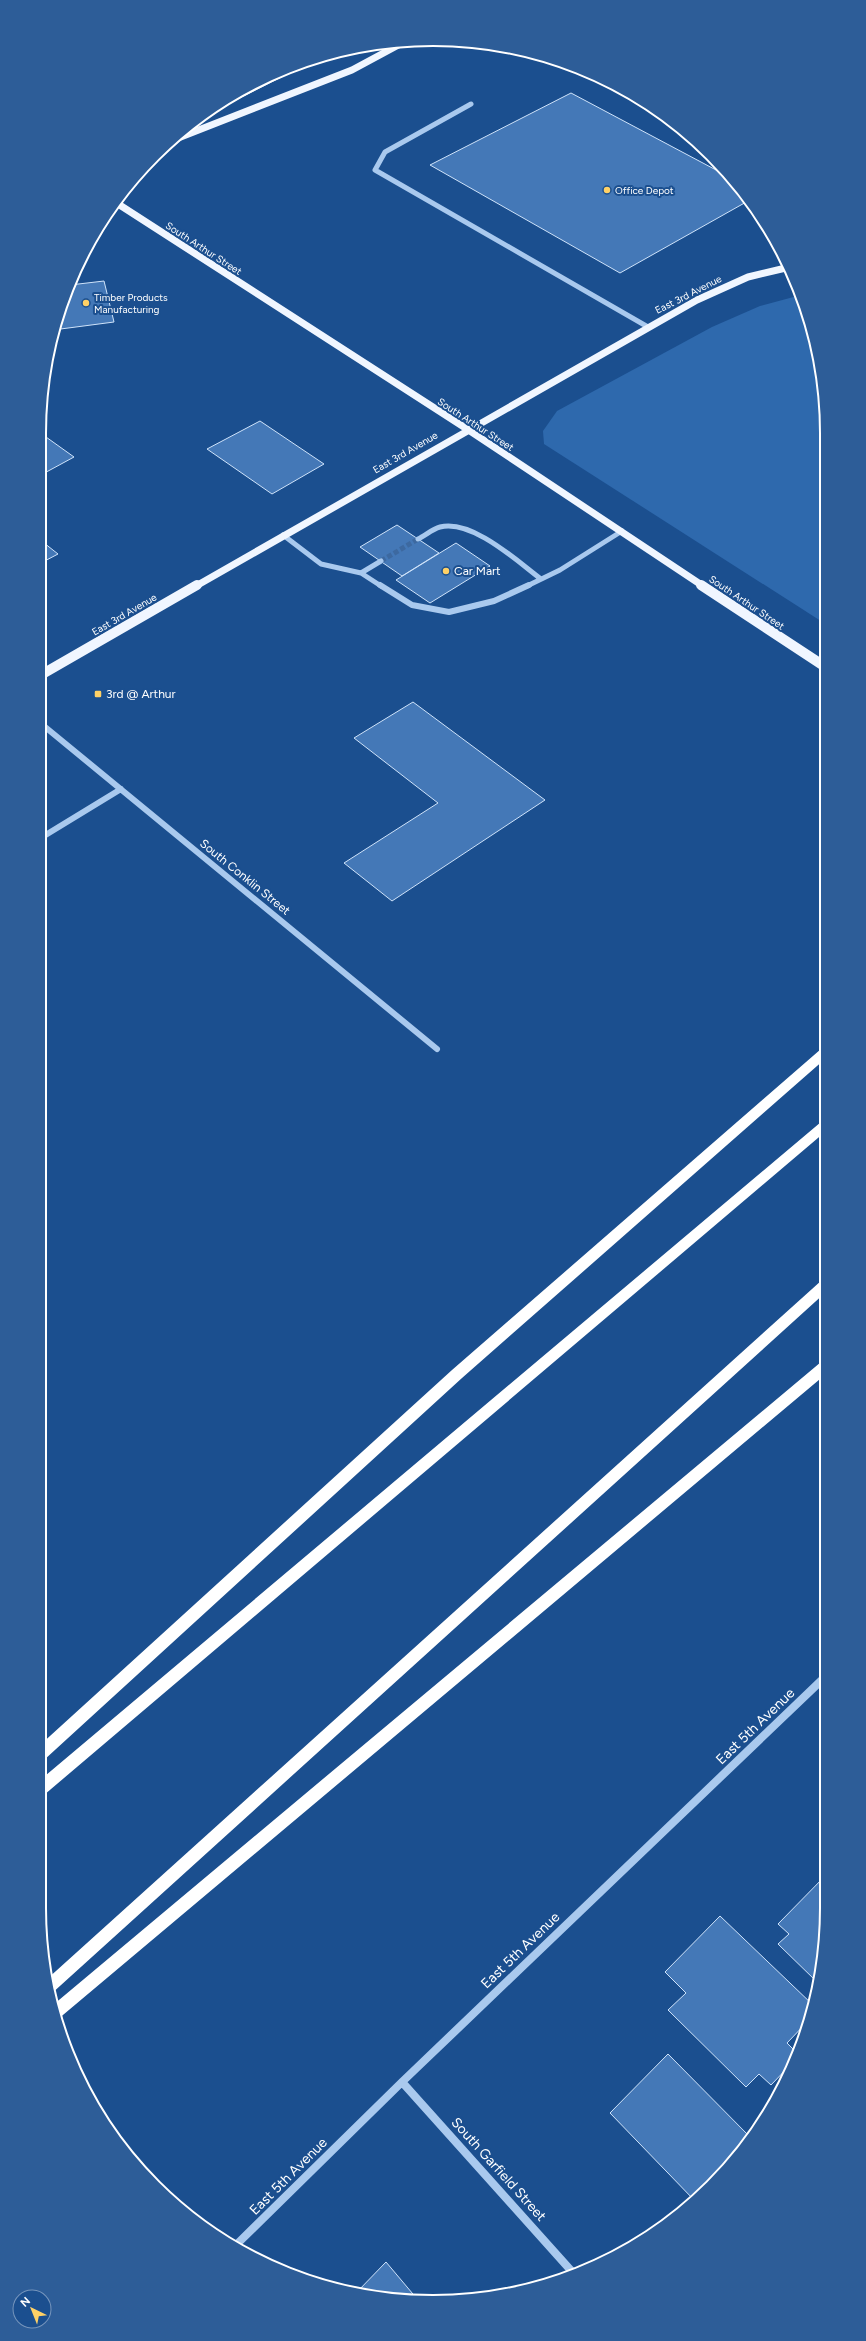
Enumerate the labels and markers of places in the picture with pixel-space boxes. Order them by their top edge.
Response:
place label: Office Depot [615,184,674,197]
marker: Office Depot [602,185,612,195]
place label: Timber Products Manufacturing [94,291,168,316]
marker: Timber Products Manufacturing [81,298,91,308]
place label: Car Mart [454,564,501,578]
marker: Car Mart [441,566,451,576]
place label: 3rd @ Arthur [106,687,176,701]
marker: 3rd @ Arthur [93,689,103,699]

